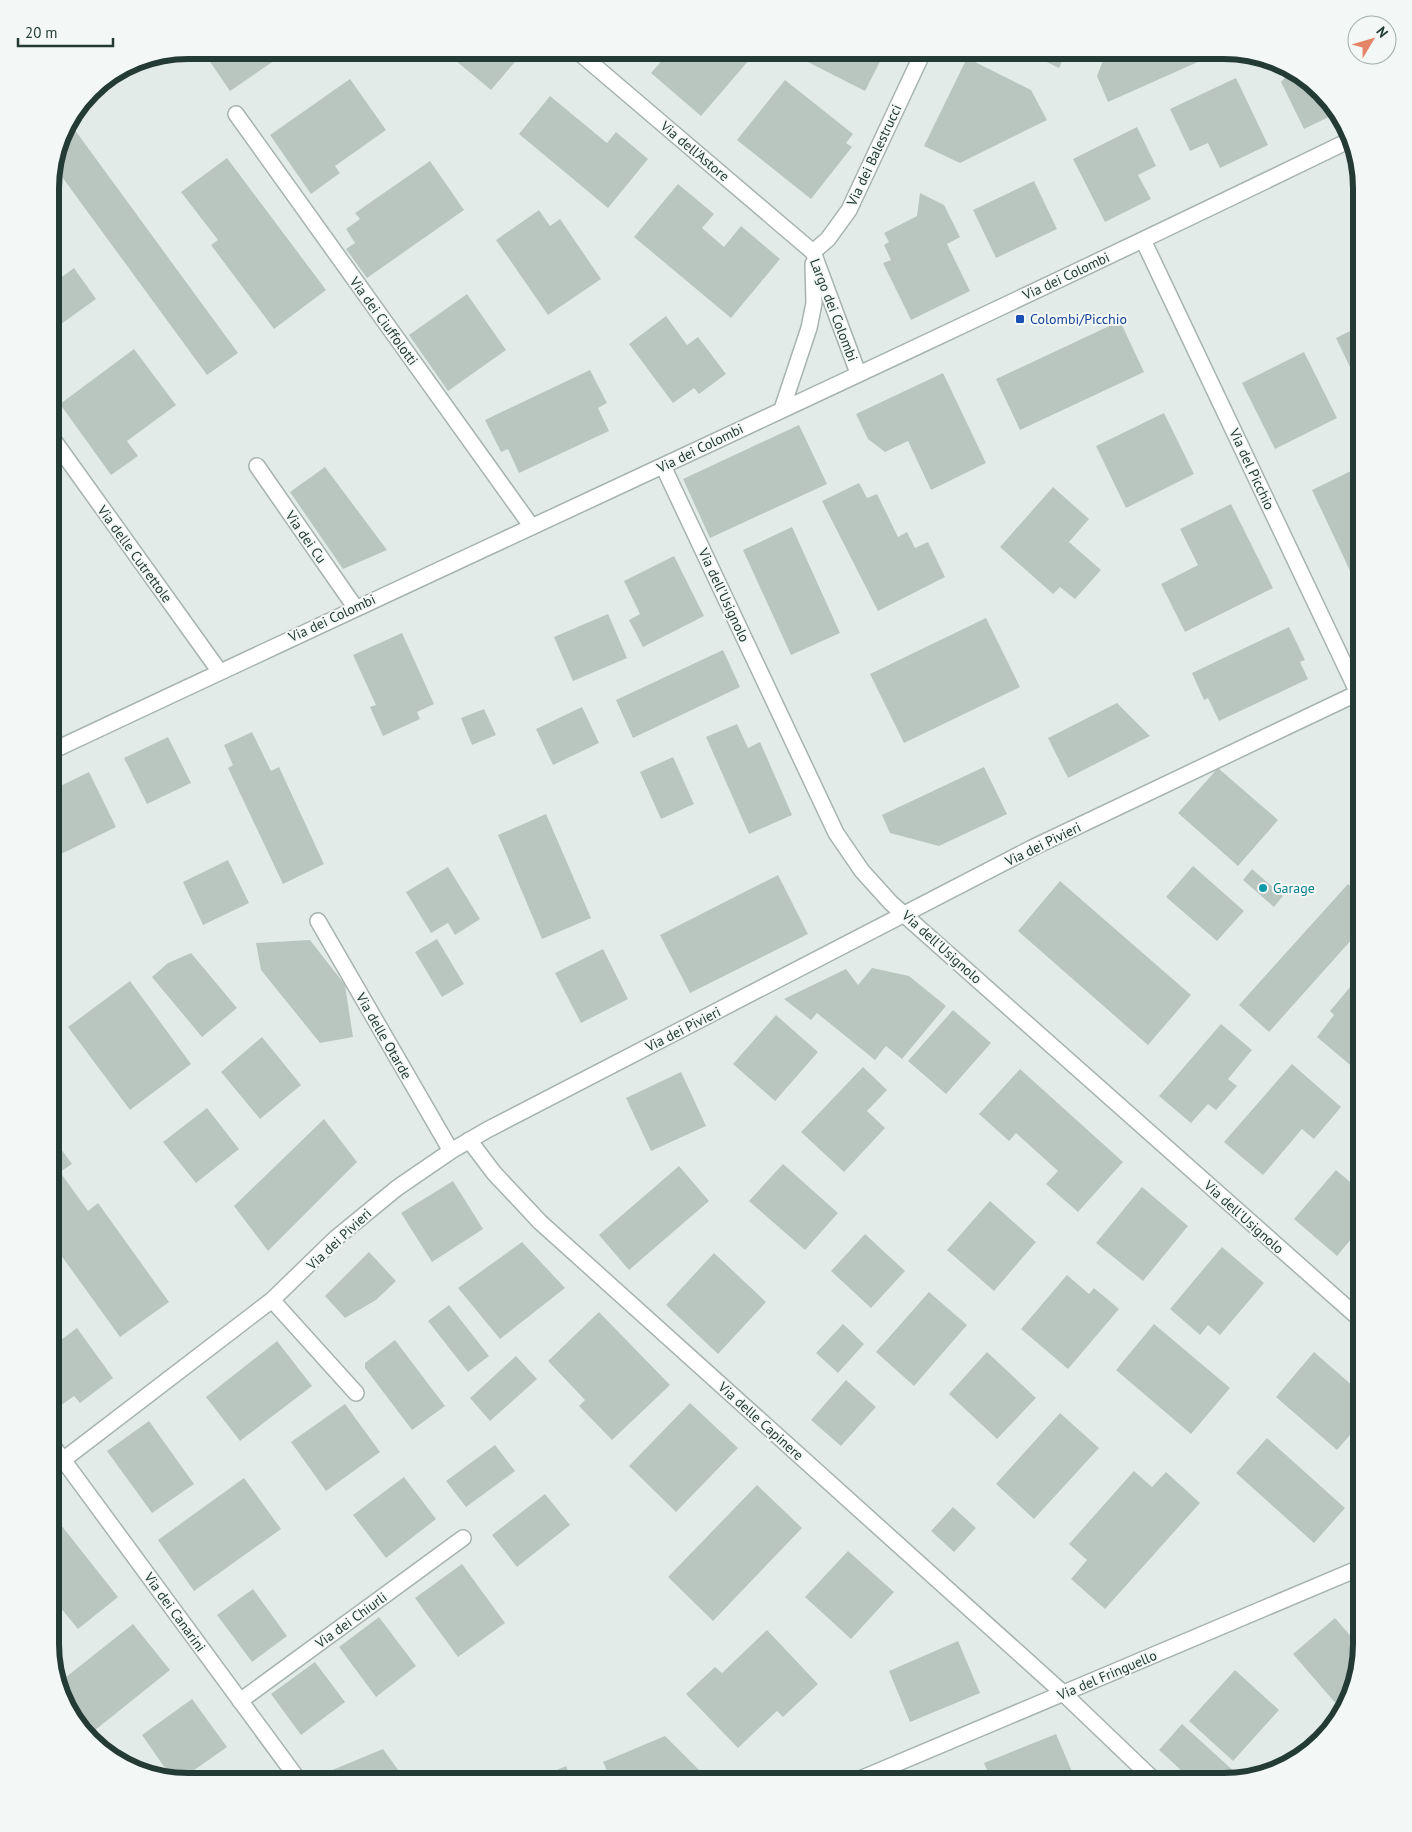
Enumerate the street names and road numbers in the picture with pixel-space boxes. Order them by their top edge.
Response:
street label: Via dei Balestrucci [842,101,905,209]
street label: Via dell'Astore [656,116,733,185]
street label: Via dei Colombi [1019,248,1112,304]
street label: Largo dei Colombi [806,256,862,364]
street label: Via dei Ciuffolotti [345,272,422,369]
street label: Via dei Colombi [653,419,746,477]
street label: Via del Picchio [1225,425,1279,513]
street label: Via delle Cutrettole [93,501,176,606]
street label: Via dei Cu [281,507,331,567]
street label: Via dell'Usignolo [694,544,754,645]
street label: Via dei Colombi [285,590,378,646]
street label: Via dei Pivieri [1001,818,1084,871]
street label: Via dell'Usignolo [898,906,986,988]
street label: Via delle Otarde [352,989,416,1082]
street label: Via dei Pivieri [641,1002,724,1056]
street label: Via dell'Usignolo [1200,1176,1288,1258]
street label: Via dei Pivieri [302,1204,375,1274]
street label: Via delle Capinere [714,1377,807,1464]
street label: Via dei Canarini [140,1568,210,1655]
street label: Via dei Chiurli [311,1588,390,1653]
street label: Via del Fringuello [1054,1646,1159,1704]

